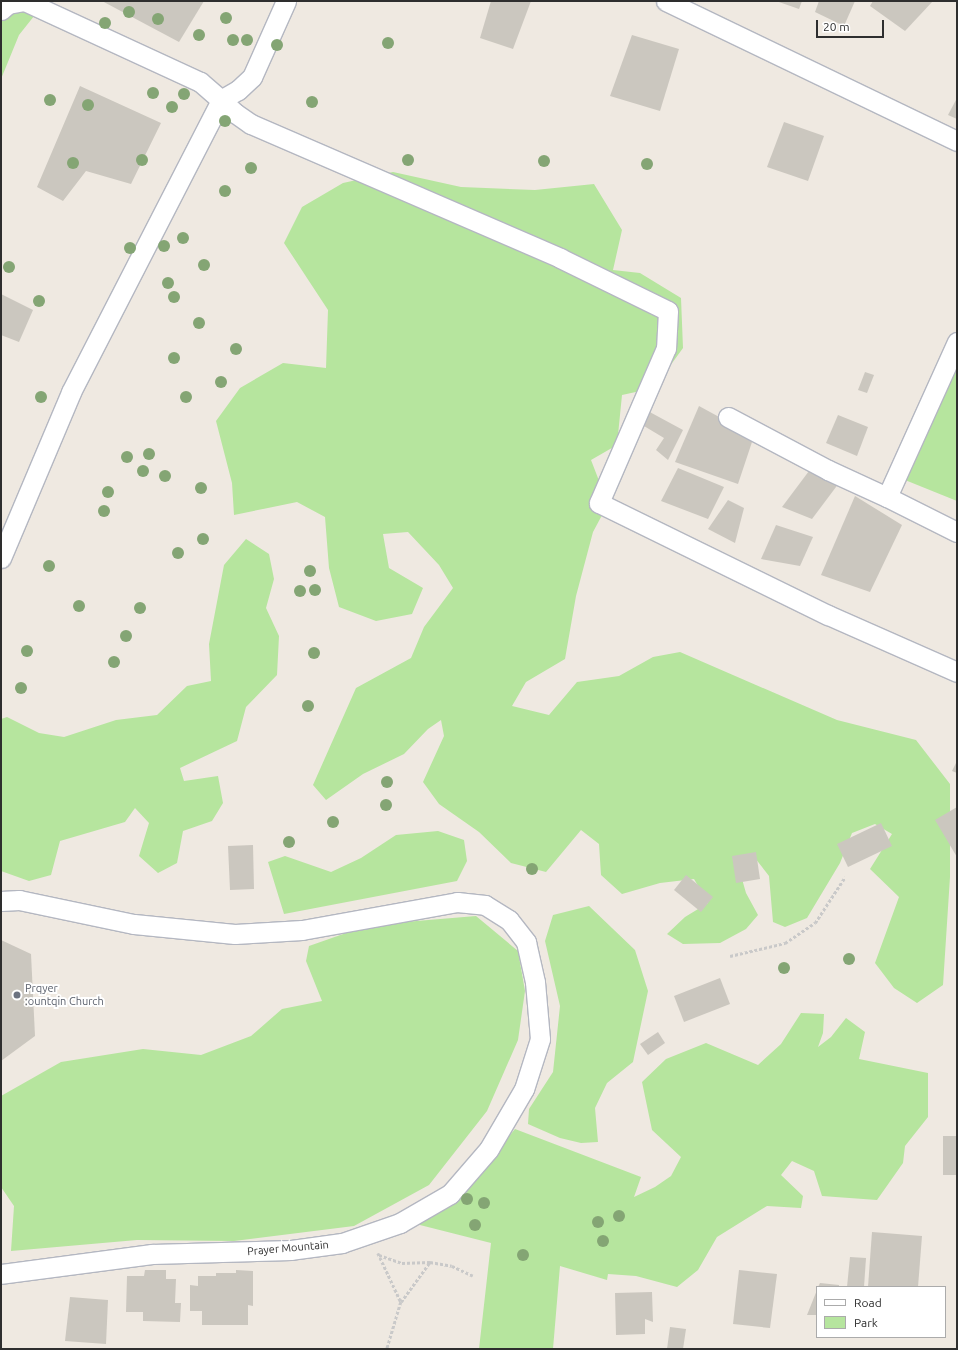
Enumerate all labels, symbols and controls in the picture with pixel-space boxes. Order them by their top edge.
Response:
scale bar [818,12,886,38]
text: 20 m [823,20,850,33]
place label: Prqyer :ountqin Church [25,982,104,1008]
marker: Prqyer :ountqin Church [12,990,22,1000]
street label: Prayer Mountain [247,1238,329,1258]
legend [816,1286,946,1338]
text: Road [854,1296,882,1309]
text: Park [854,1316,878,1329]

